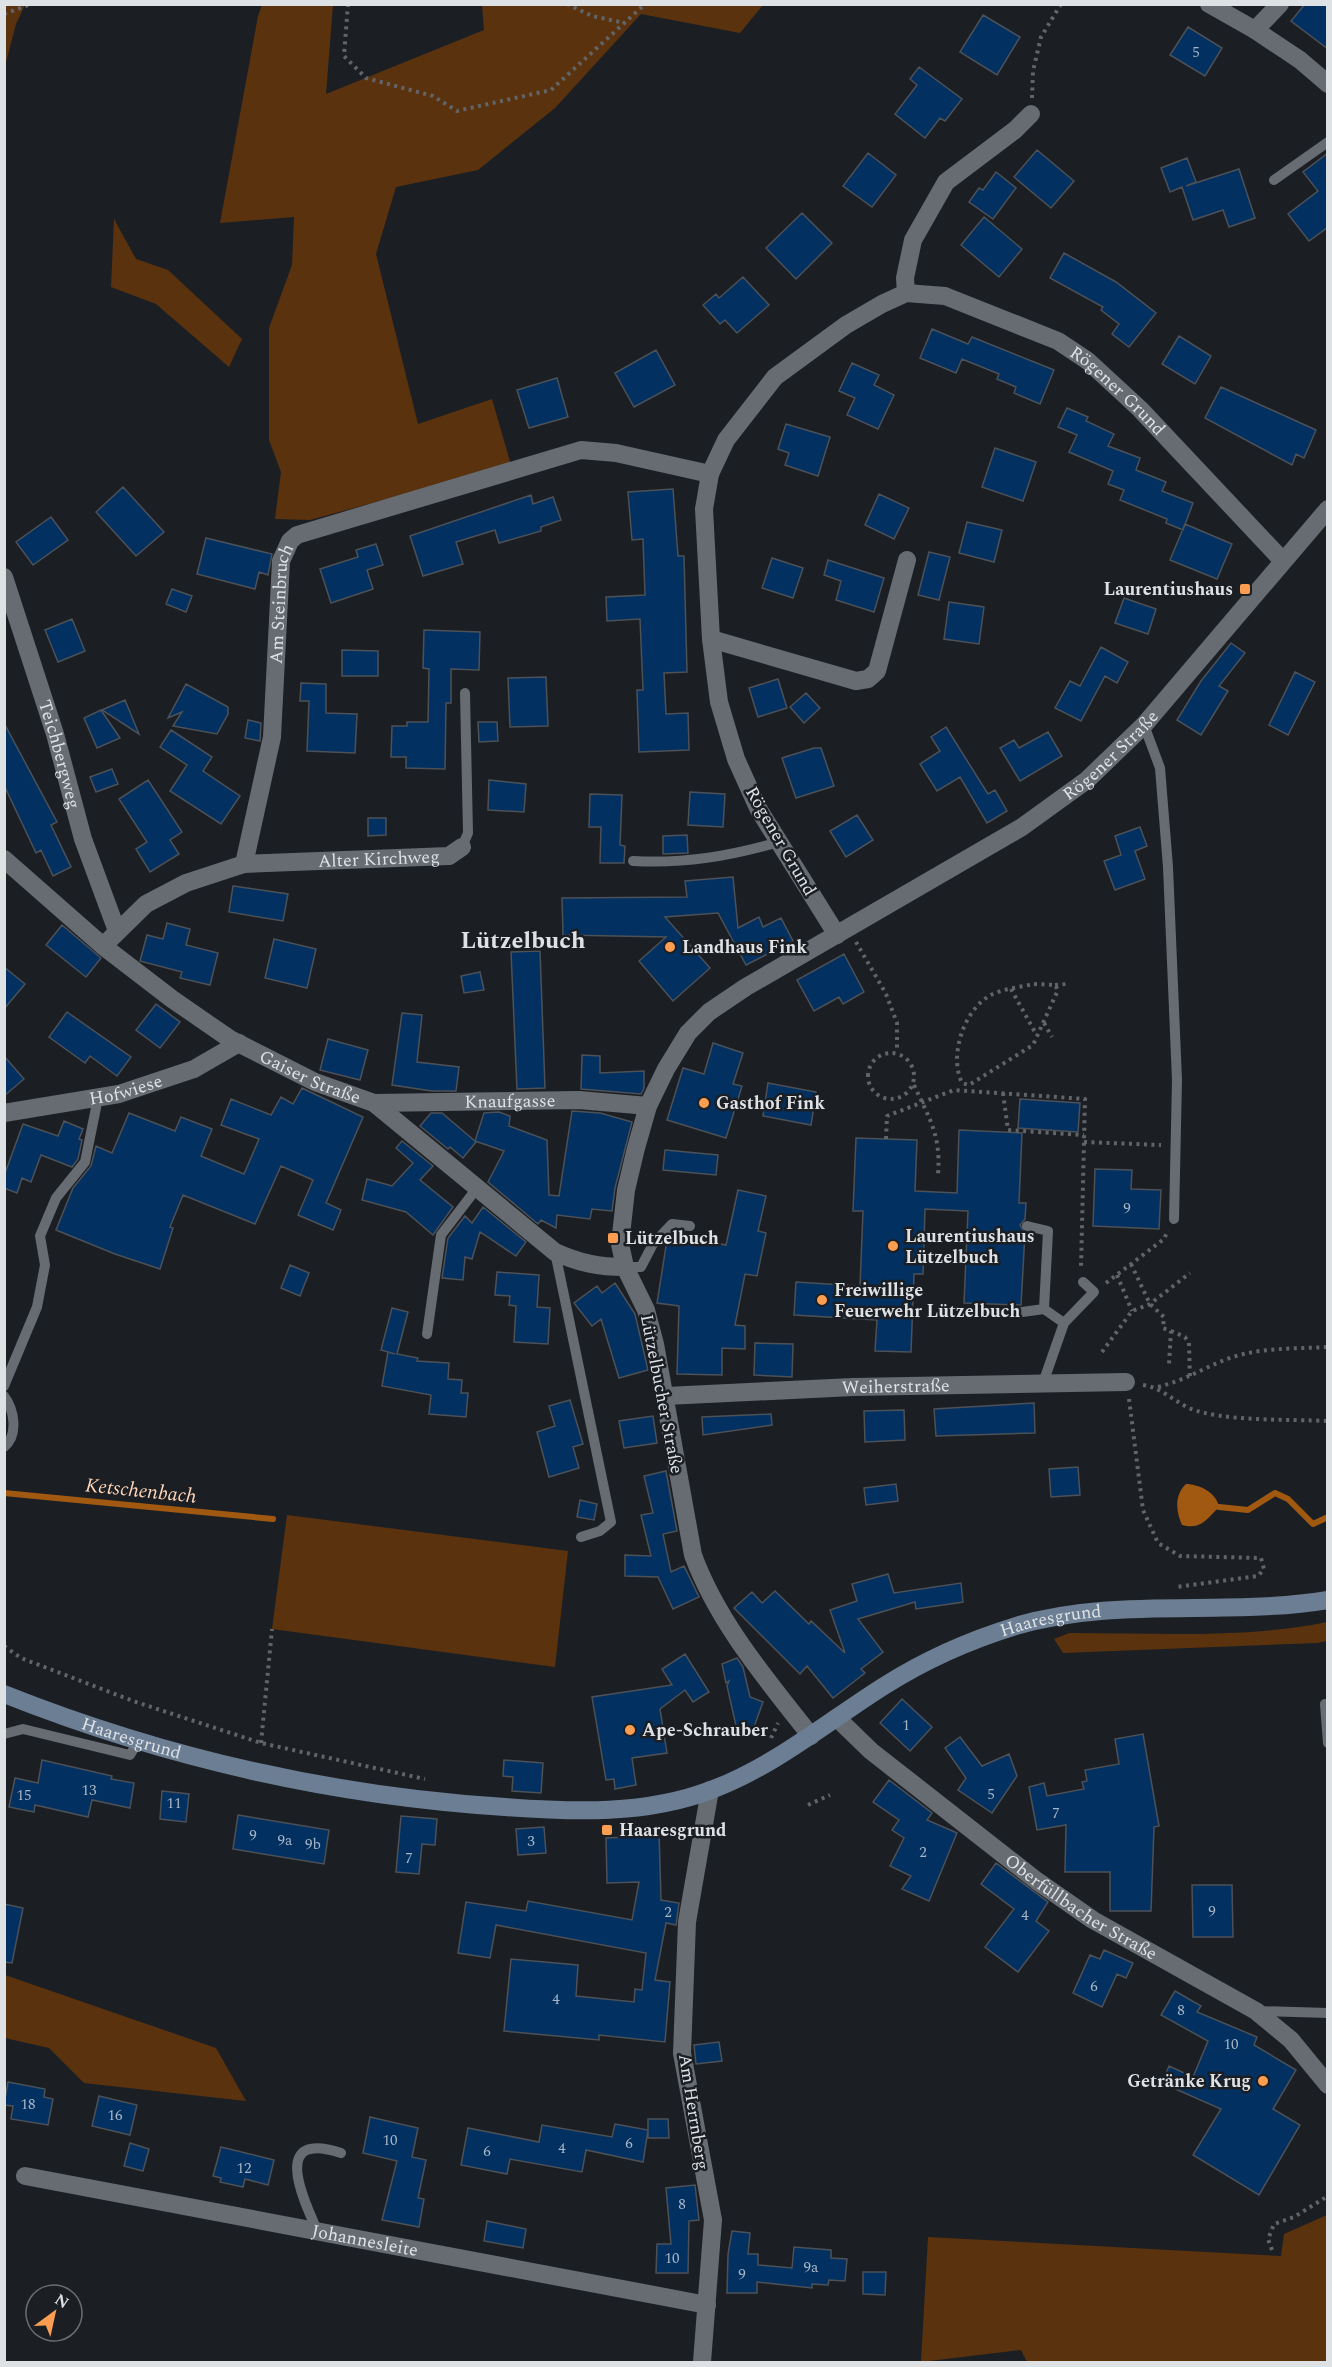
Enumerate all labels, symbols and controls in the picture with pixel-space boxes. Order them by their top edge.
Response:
house number: 5 [1192,41,1200,64]
street label: Rögener Grund [1064,339,1172,442]
street label: Am Steinbruch [263,539,301,665]
place label: Laurentiushaus [1103,576,1233,603]
marker: Laurentiushaus [1238,582,1252,596]
street label: Teichbergweg [31,696,87,812]
street label: Rögener Straße [1057,704,1165,807]
street label: Rögener Grund [738,781,823,901]
street label: Alter Kirchweg [317,843,440,875]
district label: Lützelbuch [460,923,586,959]
place label: Landhaus Fink [682,934,807,961]
marker: Landhaus Fink [663,940,677,954]
street label: Gaiser Straße [254,1043,364,1111]
street label: Hofwiese [87,1067,166,1113]
street label: Knaufgasse [464,1087,556,1116]
place label: Gasthof Fink [716,1090,825,1117]
marker: Gasthof Fink [697,1096,711,1110]
house number: 9 [1123,1197,1131,1220]
place label: Laurentiushaus Lützelbuch [905,1223,1035,1271]
place label: Lützelbuch [625,1225,719,1252]
marker: Lützelbuch [606,1231,620,1245]
marker: Laurentiushaus Lützelbuch [886,1239,900,1253]
place label: Freiwillige Feuerwehr Lützelbuch [834,1277,1020,1325]
marker: Freiwillige Feuerwehr Lützelbuch [815,1293,829,1307]
street label: Lützelbucher Straße [633,1312,690,1476]
street label: Weiherstraße [841,1372,950,1402]
water label: Ketschenbach [84,1470,198,1512]
street label: Haaresgrund [996,1598,1103,1644]
street label: Haaresgrund [78,1711,184,1767]
house number: 1 [902,1714,910,1737]
place label: Ape-Schrauber [642,1717,768,1744]
marker: Ape-Schrauber [623,1723,637,1737]
house number: 13 [81,1779,97,1802]
house number: 5 [987,1783,995,1806]
house number: 15 [16,1784,32,1807]
house number: 11 [166,1792,182,1815]
house number: 7 [1052,1802,1060,1825]
place label: Haaresgrund [619,1817,727,1844]
marker: Haaresgrund [600,1823,614,1837]
house number: 9 [249,1824,257,1847]
house number: 9a [278,1829,293,1852]
house number: 3 [527,1830,535,1853]
house number: 9b [305,1833,321,1856]
house number: 2 [919,1841,927,1864]
house number: 7 [405,1847,413,1870]
street label: Oberfüllbacher Straße [999,1847,1162,1967]
house number: 9 [1208,1900,1216,1923]
house number: 2 [664,1901,672,1924]
house number: 4 [1021,1904,1029,1927]
house number: 6 [1090,1975,1098,1998]
house number: 4 [552,1988,560,2011]
house number: 8 [1177,1999,1185,2022]
house number: 10 [1223,2033,1239,2056]
street label: Am Herrnberg [671,2052,716,2172]
place label: Getränke Krug [1127,2068,1251,2095]
marker: Getränke Krug [1256,2074,1270,2088]
house number: 18 [20,2093,36,2116]
house number: 16 [107,2104,123,2127]
house number: 10 [382,2129,398,2152]
house number: 6 [625,2132,633,2155]
house number: 4 [558,2137,566,2160]
house number: 6 [483,2140,491,2163]
house number: 12 [236,2157,252,2180]
house number: 8 [678,2193,686,2216]
street label: Johannesleite [309,2218,420,2264]
house number: 10 [664,2247,680,2270]
house number: 9a [804,2256,819,2279]
house number: 9 [738,2263,746,2286]
north arrow [24,2283,84,2343]
text: N [50,2288,74,2315]

